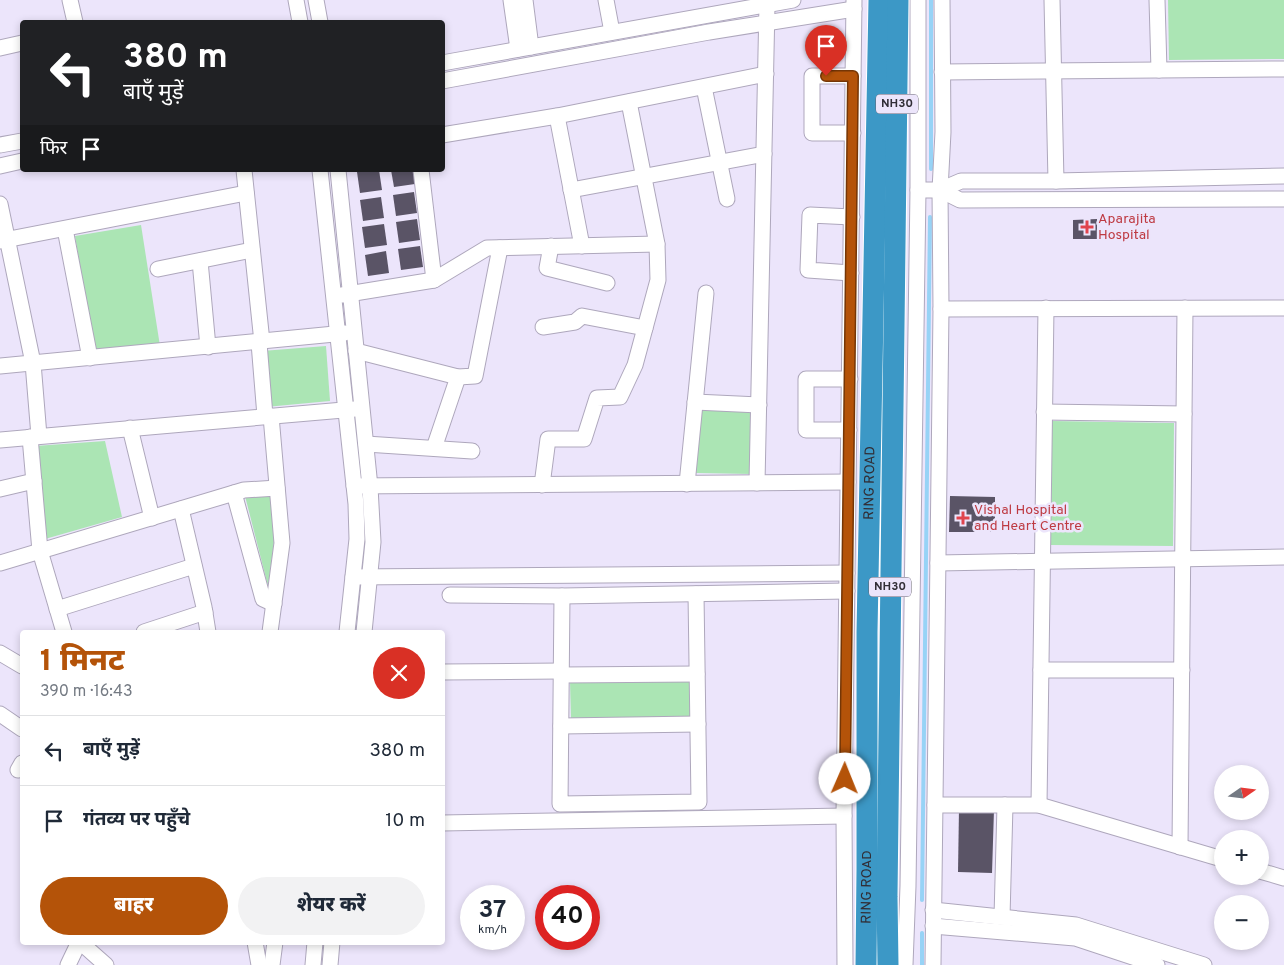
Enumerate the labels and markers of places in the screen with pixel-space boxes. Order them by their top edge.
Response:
pin [805,25,847,76]
place label: Aparajita Hospital [1098,211,1156,244]
marker: Aparajita Hospital [1080,220,1094,234]
place label: Vishal Hospital and Heart Centre [974,502,1082,535]
marker: Vishal Hospital and Heart Centre [956,511,970,525]

